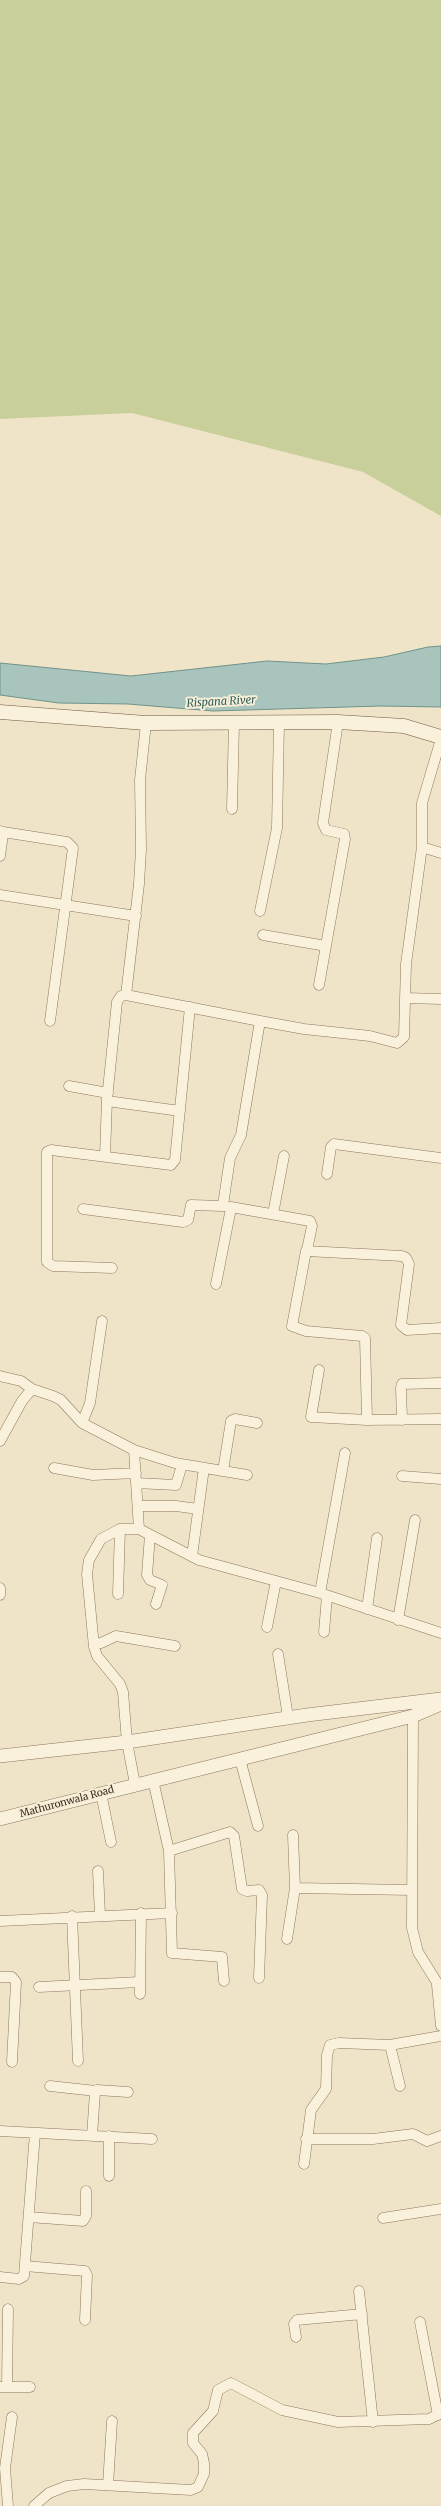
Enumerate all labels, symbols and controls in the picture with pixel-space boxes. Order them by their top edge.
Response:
water label: Rispana River [186,694,256,710]
street label: Mathuronwala Road [19,1784,115,1820]

